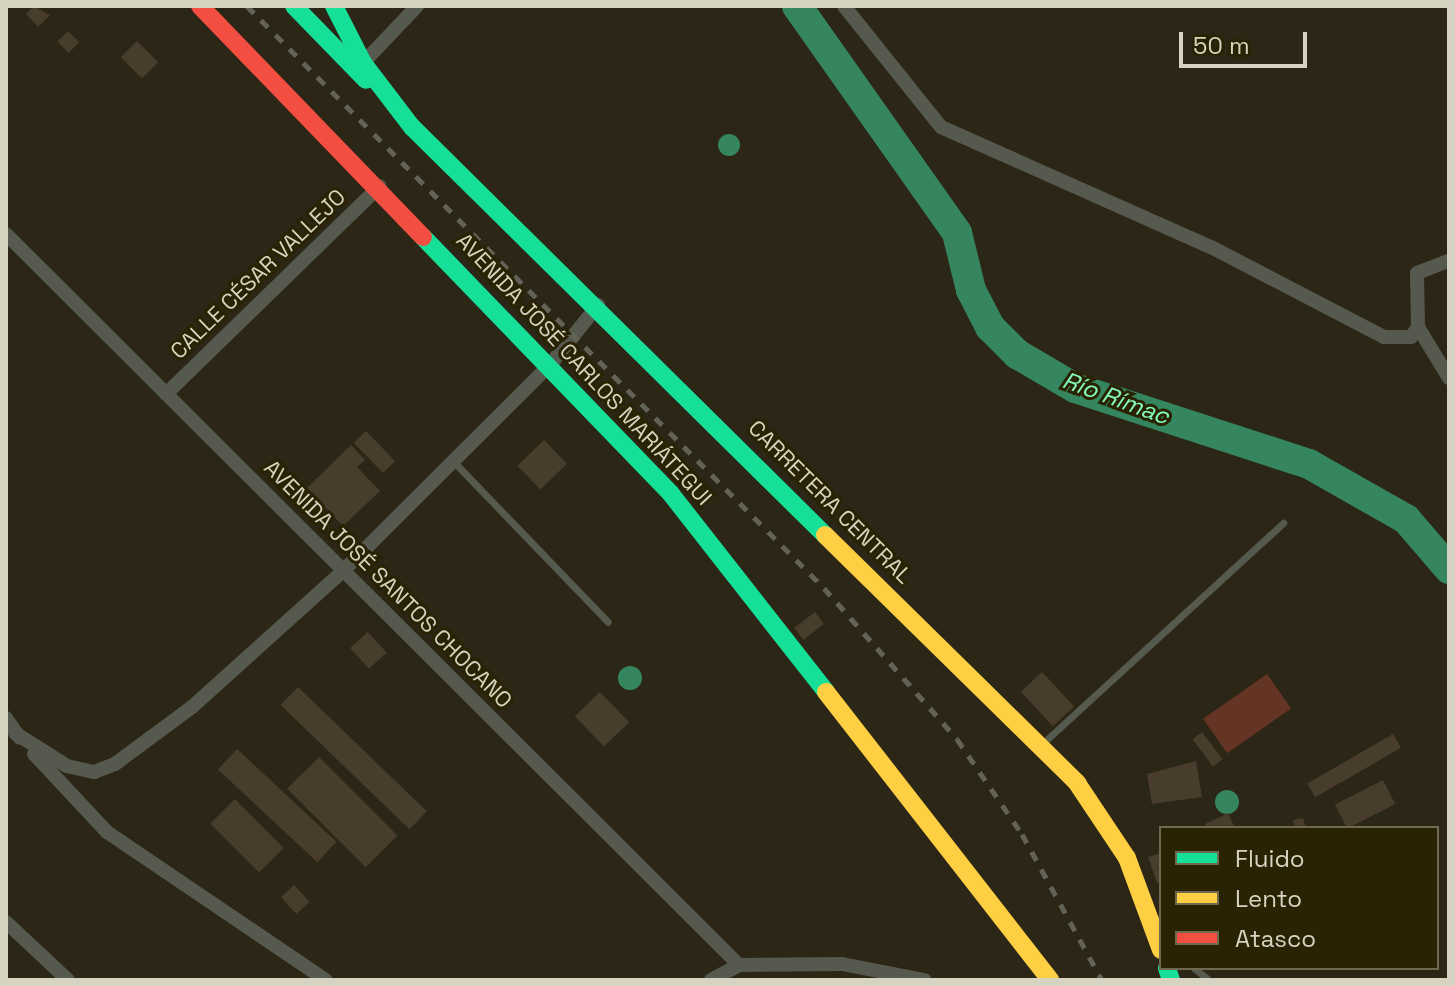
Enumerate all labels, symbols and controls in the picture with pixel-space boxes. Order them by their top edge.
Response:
scale bar [1183,16,1311,66]
text: 50 m [1193,30,1250,61]
street label: CALLE CÉSAR VALLEJO [165,183,351,365]
street label: AVENIDA JOSÉ CARLOS MARIÁTEGUI [451,227,717,511]
water label: Río Rímac [1059,365,1173,431]
street label: CARRETERA CENTRAL [743,415,917,589]
street label: AVENIDA JOSÉ SANTOS CHOCANO [258,454,518,714]
legend [1159,826,1439,970]
text: Fluido [1235,843,1305,874]
text: Lento [1235,883,1302,914]
text: Atasco [1235,923,1316,954]

